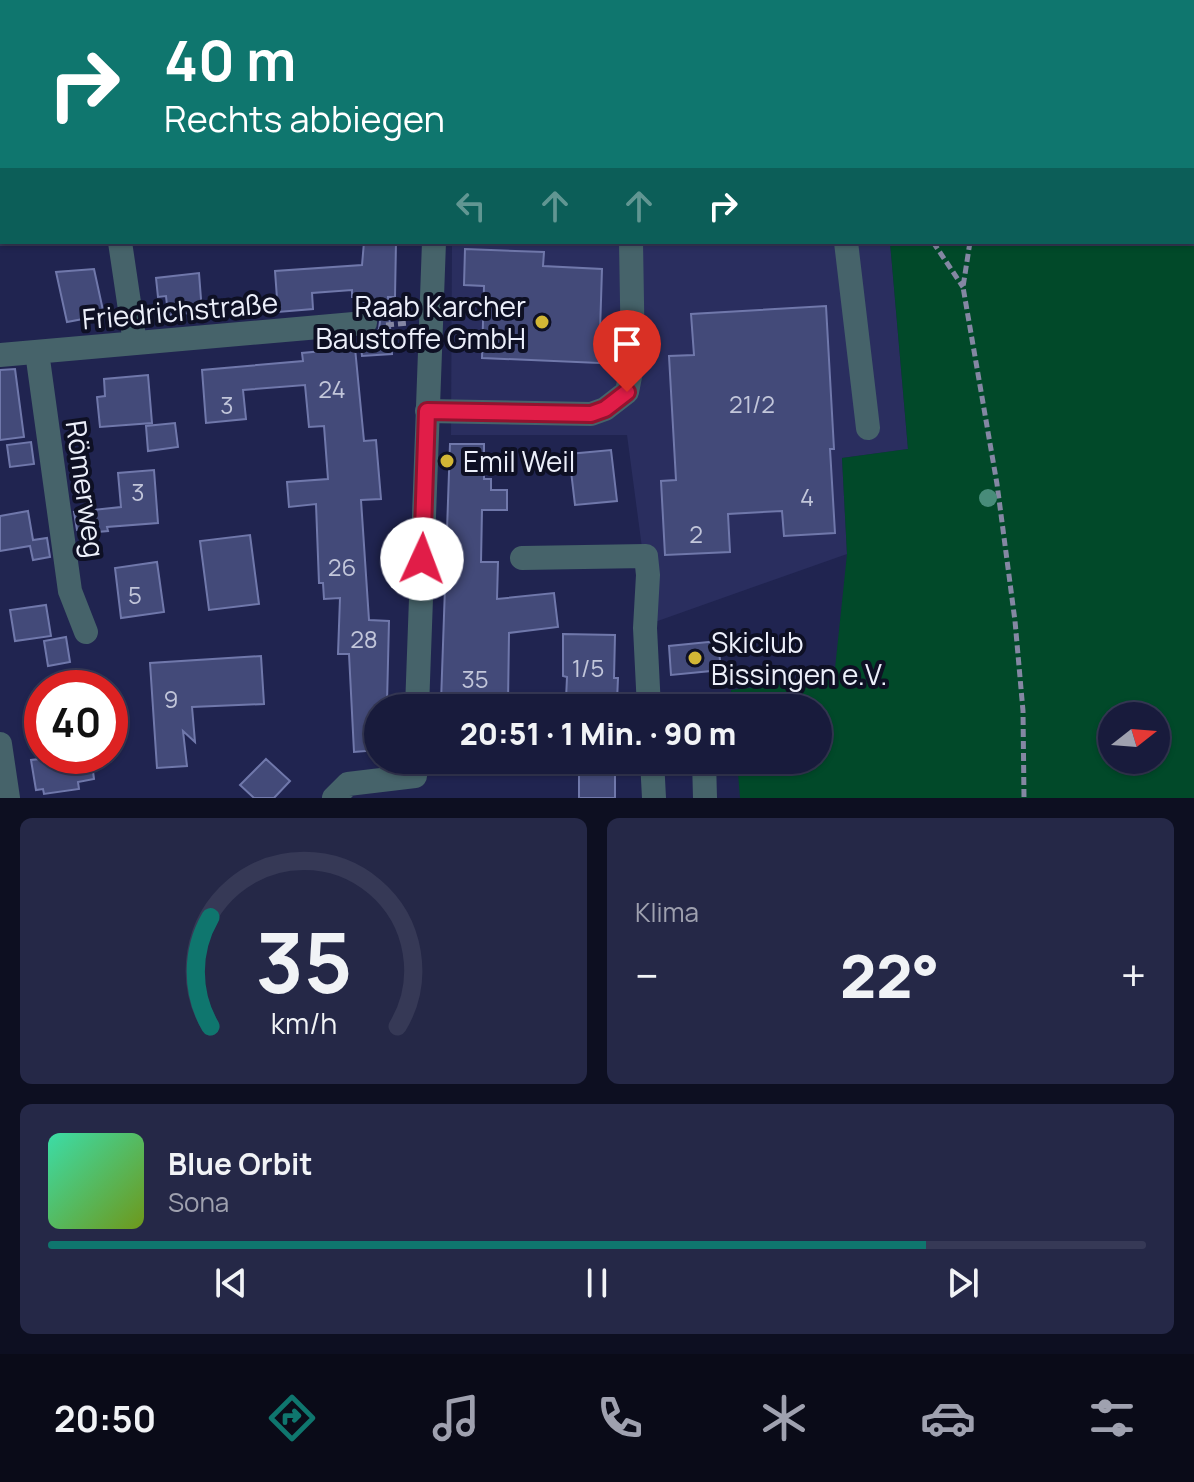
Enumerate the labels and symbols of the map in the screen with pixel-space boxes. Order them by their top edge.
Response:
street label: Friedrichstraße [80,283,280,337]
place label: Raab Karcher Baustoffe GmbH [316,287,526,357]
pin [593,310,661,392]
marker: Raab Karcher Baustoffe GmbH [533,313,551,331]
house number: 24 [318,372,346,405]
house number: 21/2 [729,387,775,420]
house number: 3 [220,388,234,421]
street label: Römerweg [58,418,114,560]
place label: Emil Weil [463,442,575,480]
marker: Emil Weil [438,452,456,470]
house number: 3 [131,475,145,508]
house number: 4 [800,480,814,513]
position arrow [380,517,464,601]
house number: 2 [689,517,703,550]
house number: 26 [328,550,356,583]
house number: 5 [128,578,142,611]
house number: 28 [350,622,378,655]
place label: Skiclub Bissingen e.V. [711,623,887,693]
marker: Skiclub Bissingen e.V. [686,649,704,667]
house number: 1/5 [572,651,604,684]
house number: 35 [461,662,489,695]
speed limit sign: 40 [24,670,128,774]
house number: 9 [164,682,178,715]
north arrow [1098,702,1170,774]

